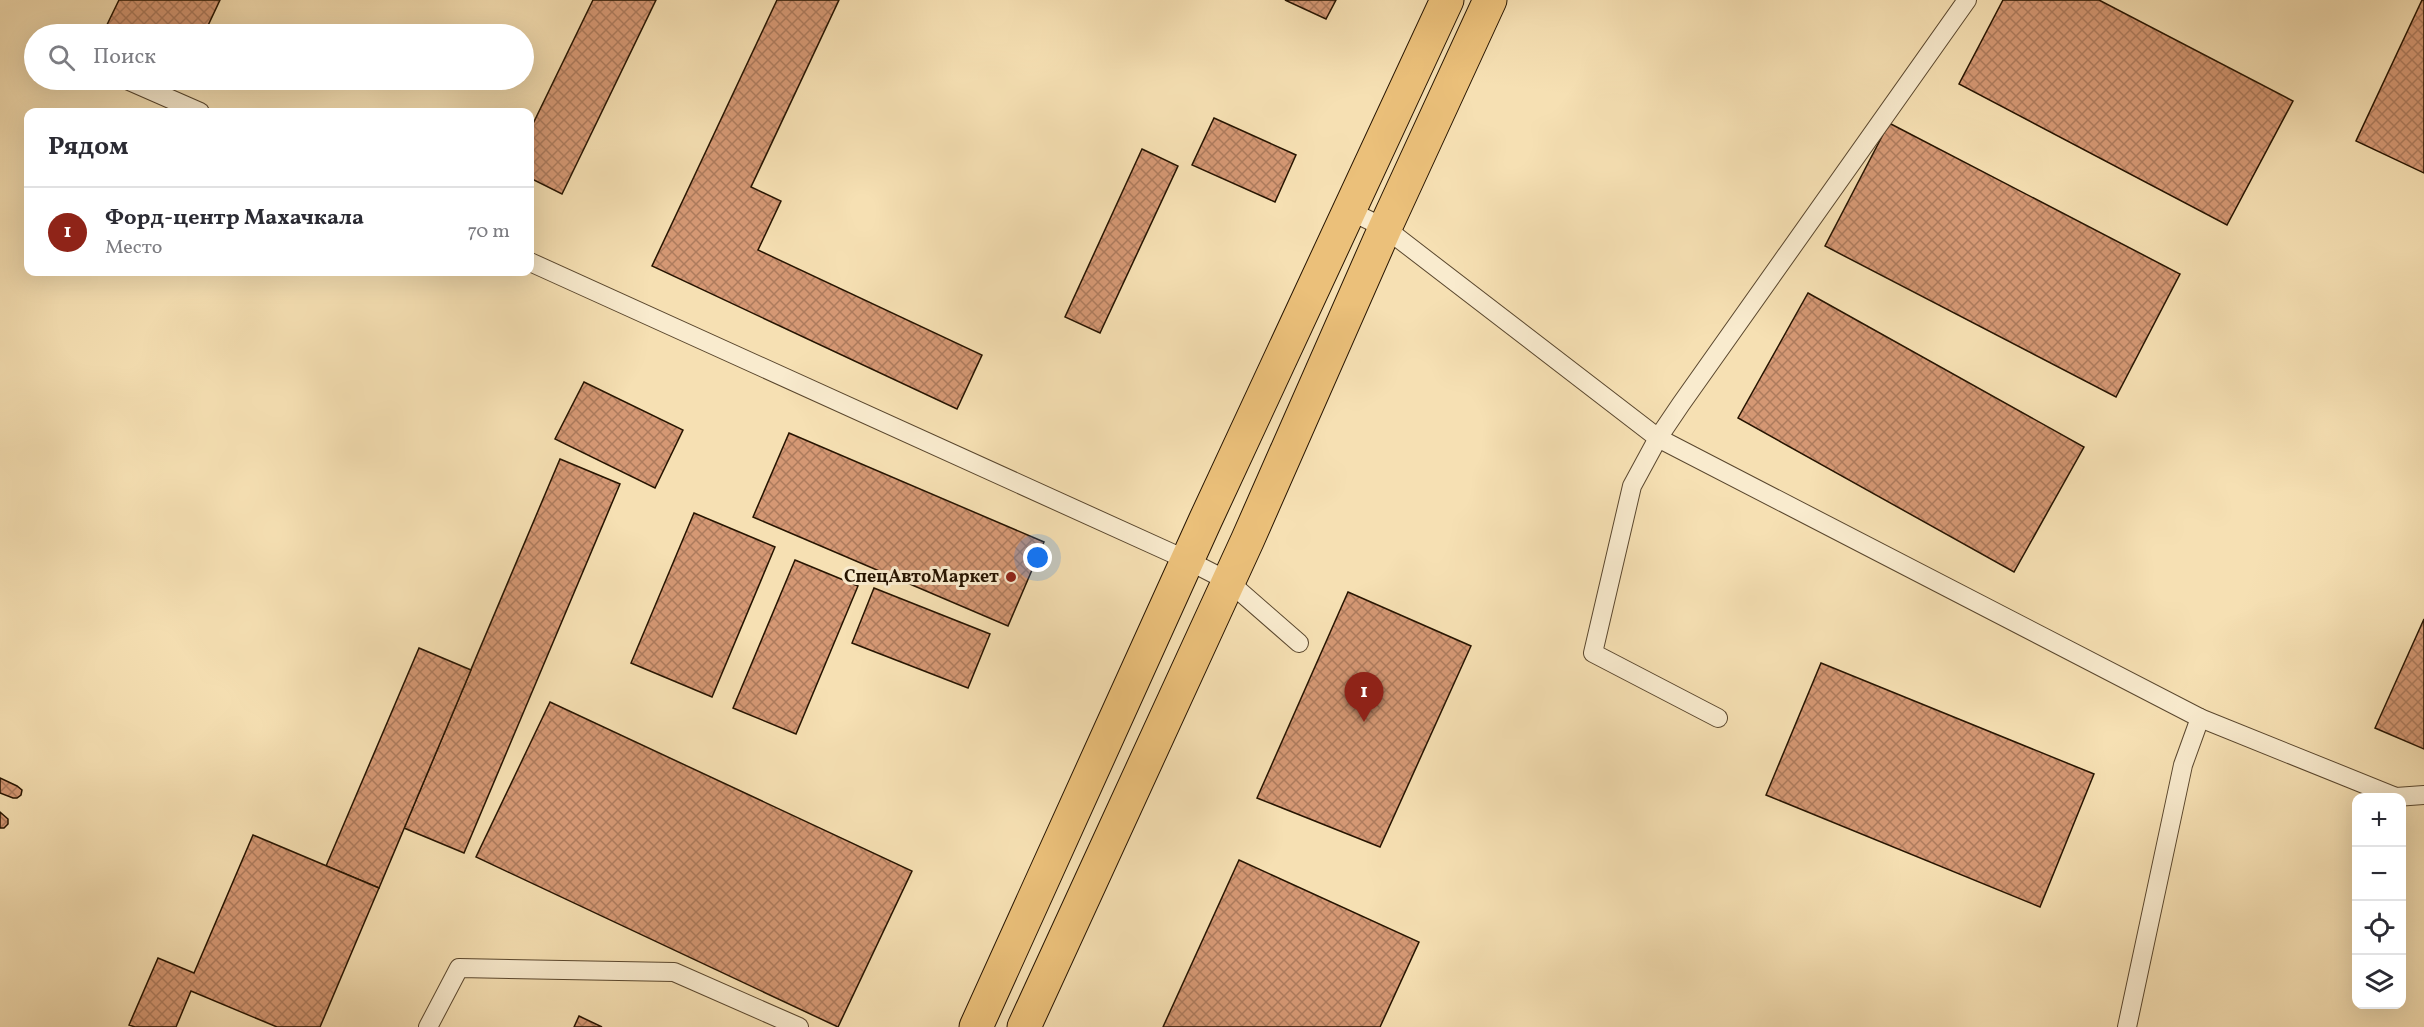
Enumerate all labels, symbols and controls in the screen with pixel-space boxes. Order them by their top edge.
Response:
search box [24,24,534,90]
icon: search [45,41,78,74]
text: Поиск [93,42,156,73]
text: Рядом [48,129,128,165]
text: Форд-центр Махачкала [105,203,364,234]
text: 1 [63,218,72,246]
text: 70 m [467,218,510,246]
text: Место [105,234,162,262]
your location [1023,543,1052,572]
place label: СпецАвтоМаркет [844,565,999,590]
marker: СпецАвтоМаркет [1004,570,1018,584]
pin: 1 [1344,672,1384,722]
map controls [2352,793,2406,1009]
button: + [2352,793,2406,847]
button: − [2352,847,2406,901]
button: locate [2352,901,2406,955]
button: layers [2352,955,2406,1009]

